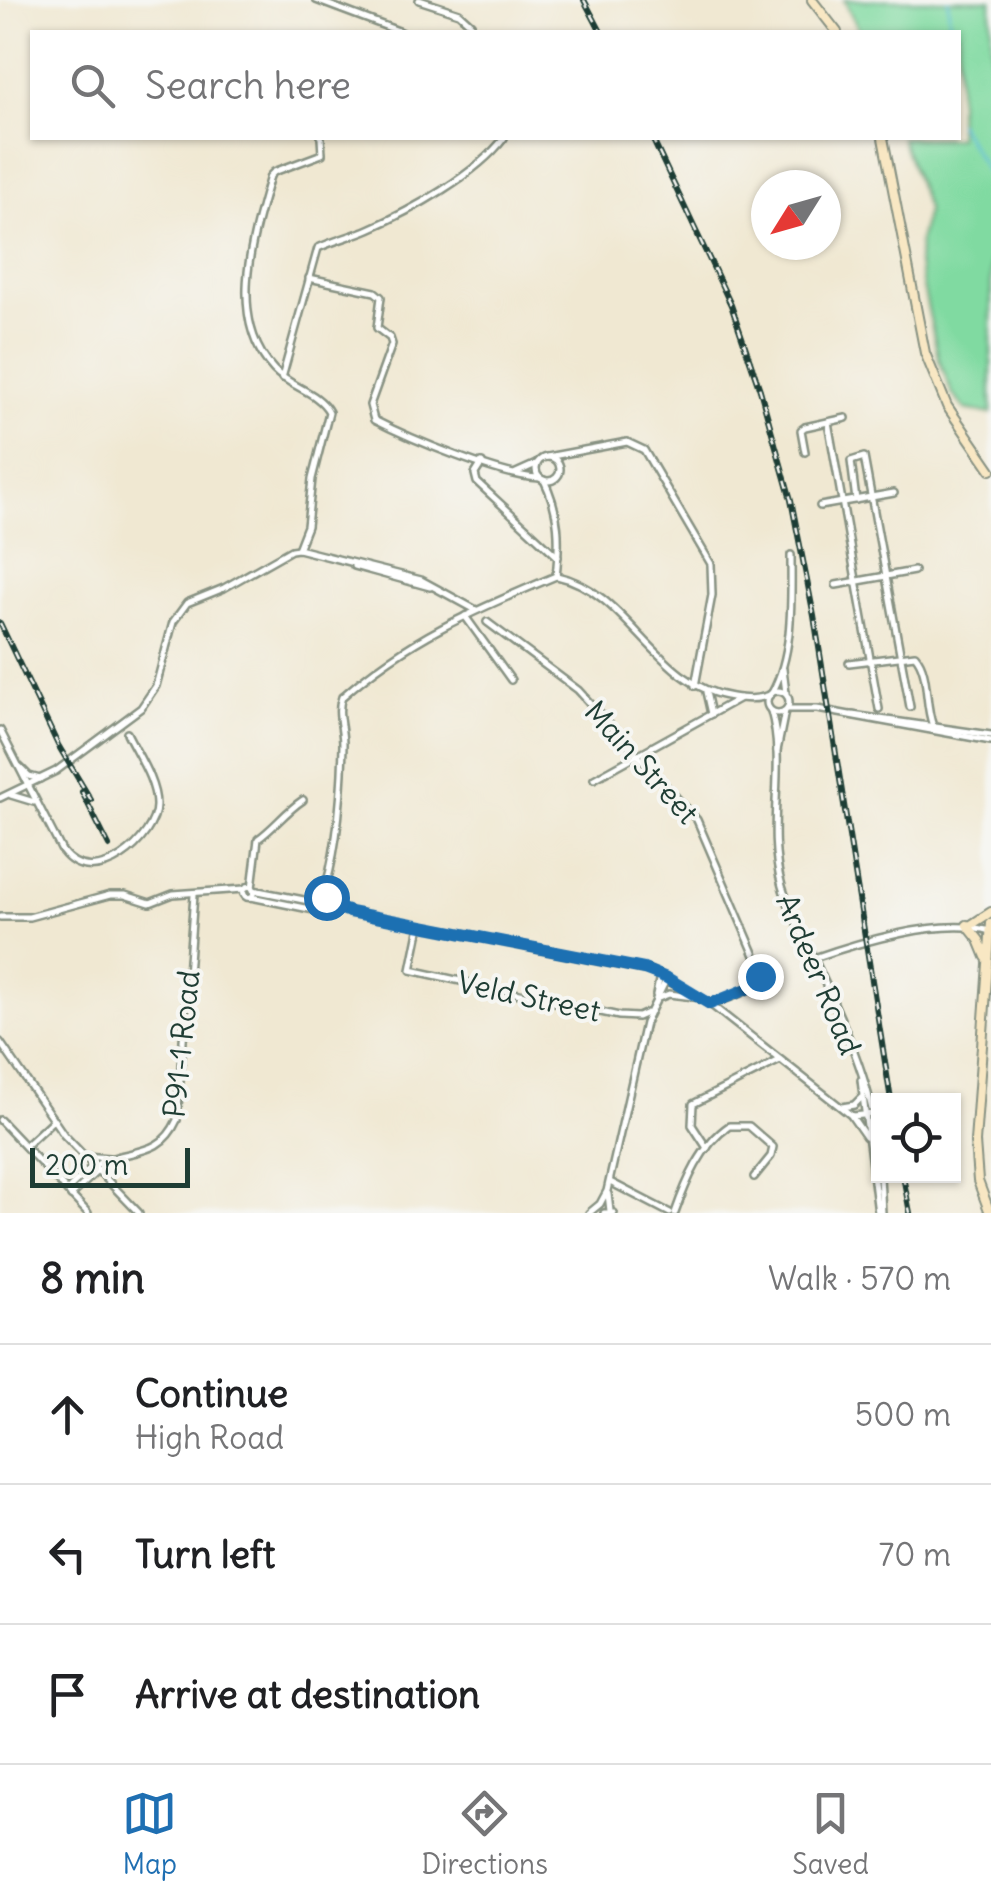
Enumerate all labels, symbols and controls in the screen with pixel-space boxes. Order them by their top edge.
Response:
search box [30,30,961,140]
icon: search [65,58,120,113]
text: Search here [145,62,351,109]
north arrow [751,170,841,260]
street label: Main Street [577,693,707,831]
route start [304,875,350,921]
street label: Ardeer Road [768,888,870,1060]
route end [738,954,784,1000]
street label: Veld Street [454,962,604,1030]
street label: P91-1 Road [154,968,208,1120]
map controls [871,1093,961,1183]
button: locate [871,1093,961,1183]
scale bar [30,1143,190,1188]
text: 200 m [45,1147,128,1183]
text: 8 min [40,1252,145,1304]
text: Walk · 570 m [768,1258,951,1299]
text: Continue [135,1370,288,1417]
icon: ahead [40,1387,95,1442]
text: 500 m [855,1394,951,1435]
text: High Road [135,1417,284,1458]
icon: left [40,1527,95,1582]
text: Turn left [135,1531,275,1578]
text: 70 m [879,1534,951,1575]
icon: arrive [40,1667,95,1722]
text: Arrive at destination [135,1671,480,1718]
tab: Map [122,1786,177,1882]
tab: Directions [421,1786,548,1882]
tab: Saved [792,1786,869,1882]

